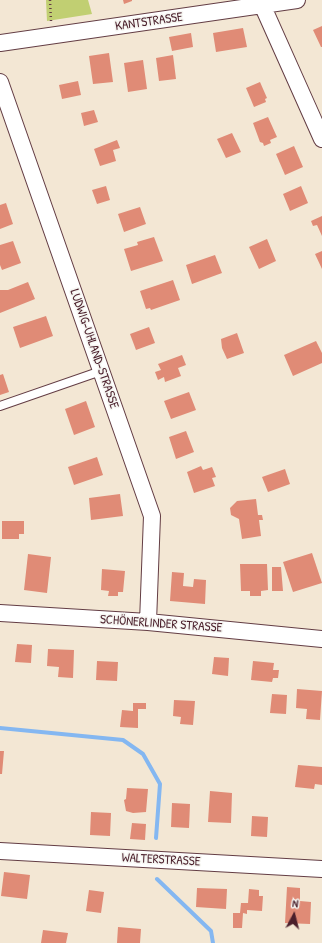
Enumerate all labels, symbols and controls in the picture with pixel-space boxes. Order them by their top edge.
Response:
street label: KANTSTRASSE [114,10,184,34]
street label: LUDWIG-UHLAND-STRASSE [66,287,122,411]
street label: SCHÖNERLINDER STRASSE [99,612,223,636]
street label: WALTERSTRASSE [121,850,201,870]
north arrow [274,895,314,935]
text: N [292,896,299,910]

